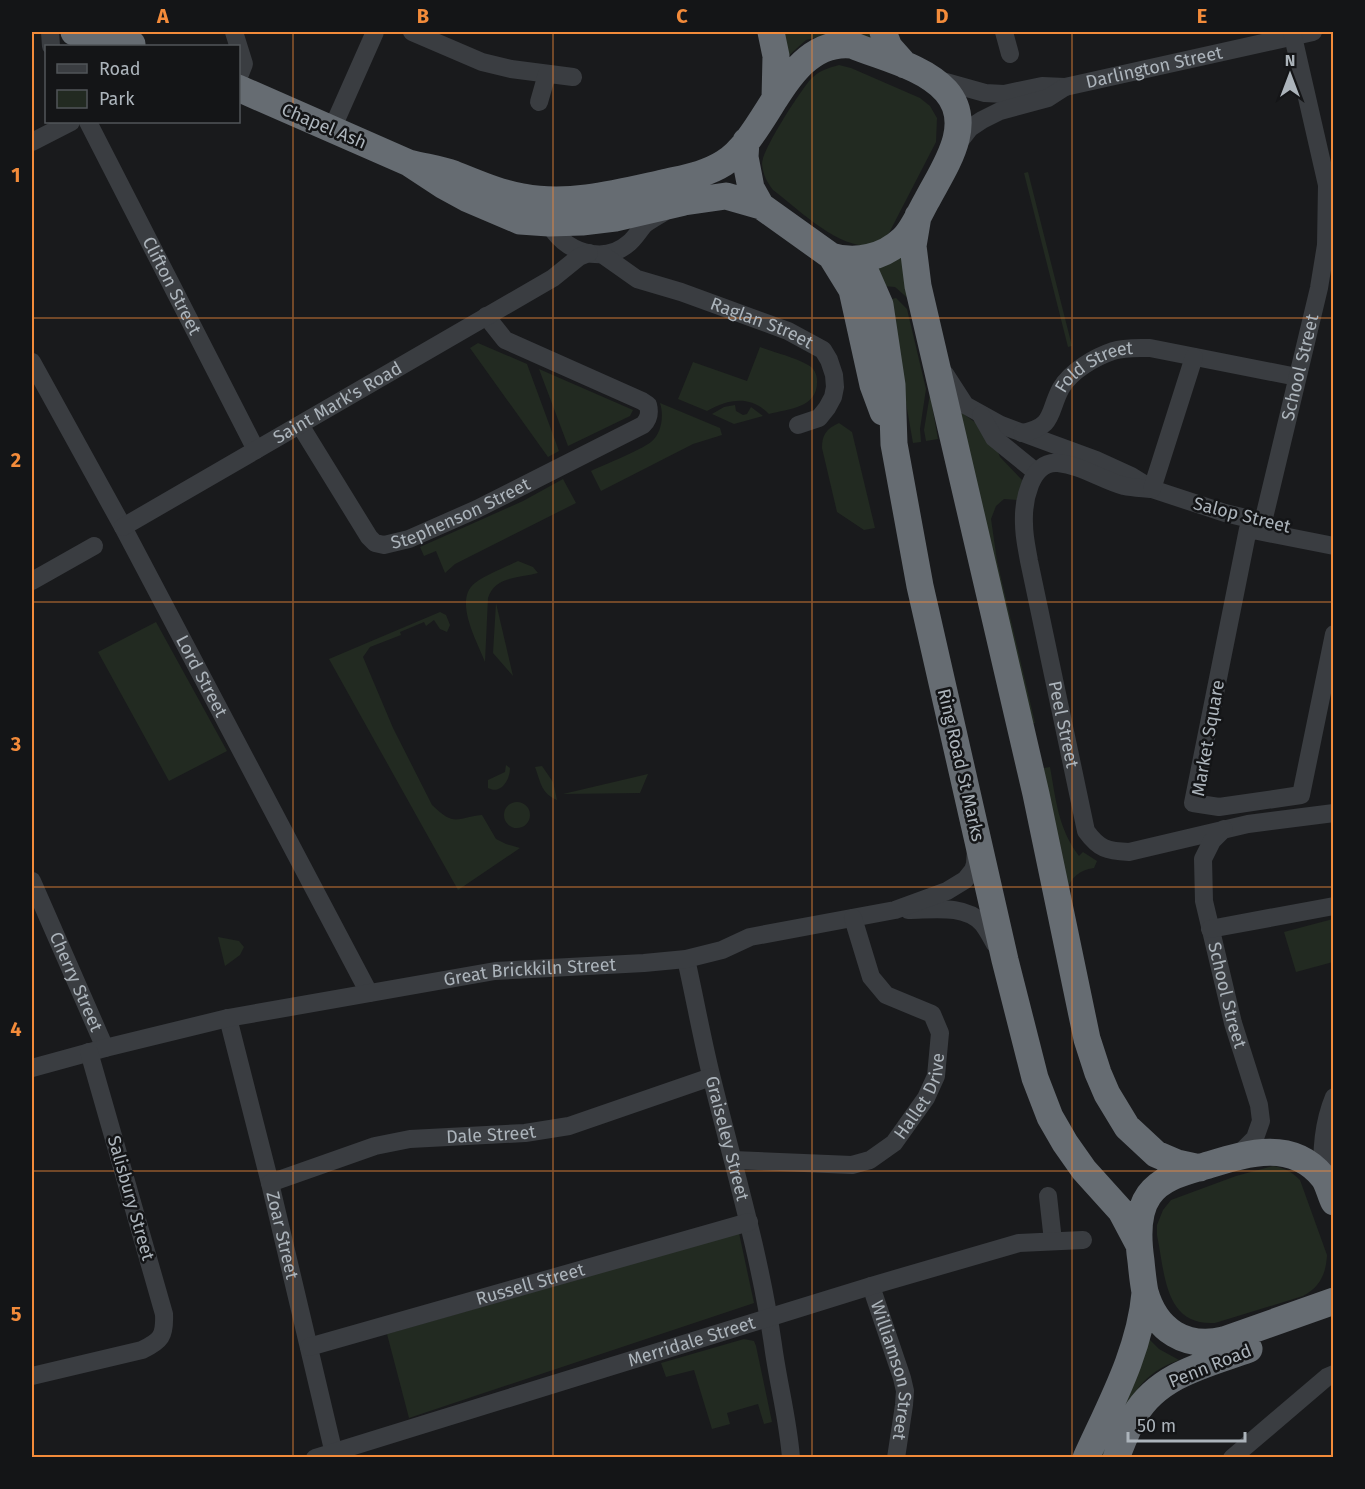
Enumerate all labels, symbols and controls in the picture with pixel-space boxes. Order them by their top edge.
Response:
text: A [156,4,170,28]
text: B [417,4,429,28]
text: C [676,4,688,28]
text: D [935,4,949,28]
text: E [1197,4,1207,28]
street label: Darlington Street [1084,41,1225,93]
legend [45,45,240,123]
north arrow [1260,45,1320,105]
text: N [1285,51,1295,70]
text: Road [99,58,141,80]
text: Park [99,88,135,110]
street label: Chapel Ash [278,98,370,154]
text: 1 [11,163,21,187]
street label: Clifton Street [138,233,206,339]
street label: Raglan Street [707,293,817,354]
street label: School Street [1277,311,1323,423]
street label: Fold Street [1050,337,1134,397]
street label: Saint Mark's Road [269,357,406,449]
text: 2 [11,448,21,472]
street label: Stephenson Street [389,473,534,554]
street label: Salop Street [1191,492,1293,538]
street label: Lord Street [171,631,233,721]
street label: Market Square [1187,678,1229,798]
street label: Peel Street [1044,679,1084,770]
street label: Ring Road St Marks [933,686,989,844]
text: 3 [10,732,21,756]
street label: Cherry Street [45,929,108,1036]
street label: School Street [1203,940,1251,1052]
street label: Great Brickkiln Street [442,953,617,991]
text: 4 [10,1017,22,1041]
street label: Hallet Drive [889,1052,949,1144]
street label: Graiseley Street [701,1074,754,1204]
street label: Dale Street [446,1120,538,1148]
street label: Salisbury Street [103,1133,159,1263]
street label: Zoar Street [261,1189,304,1282]
street label: Russell Street [473,1258,588,1310]
street label: Williamson Street [866,1298,916,1442]
text: 5 [11,1302,22,1326]
street label: Merridale Street [625,1311,758,1372]
street label: Penn Road [1165,1339,1255,1393]
scale bar [1128,1405,1245,1443]
text: 50 m [1137,1415,1176,1437]

